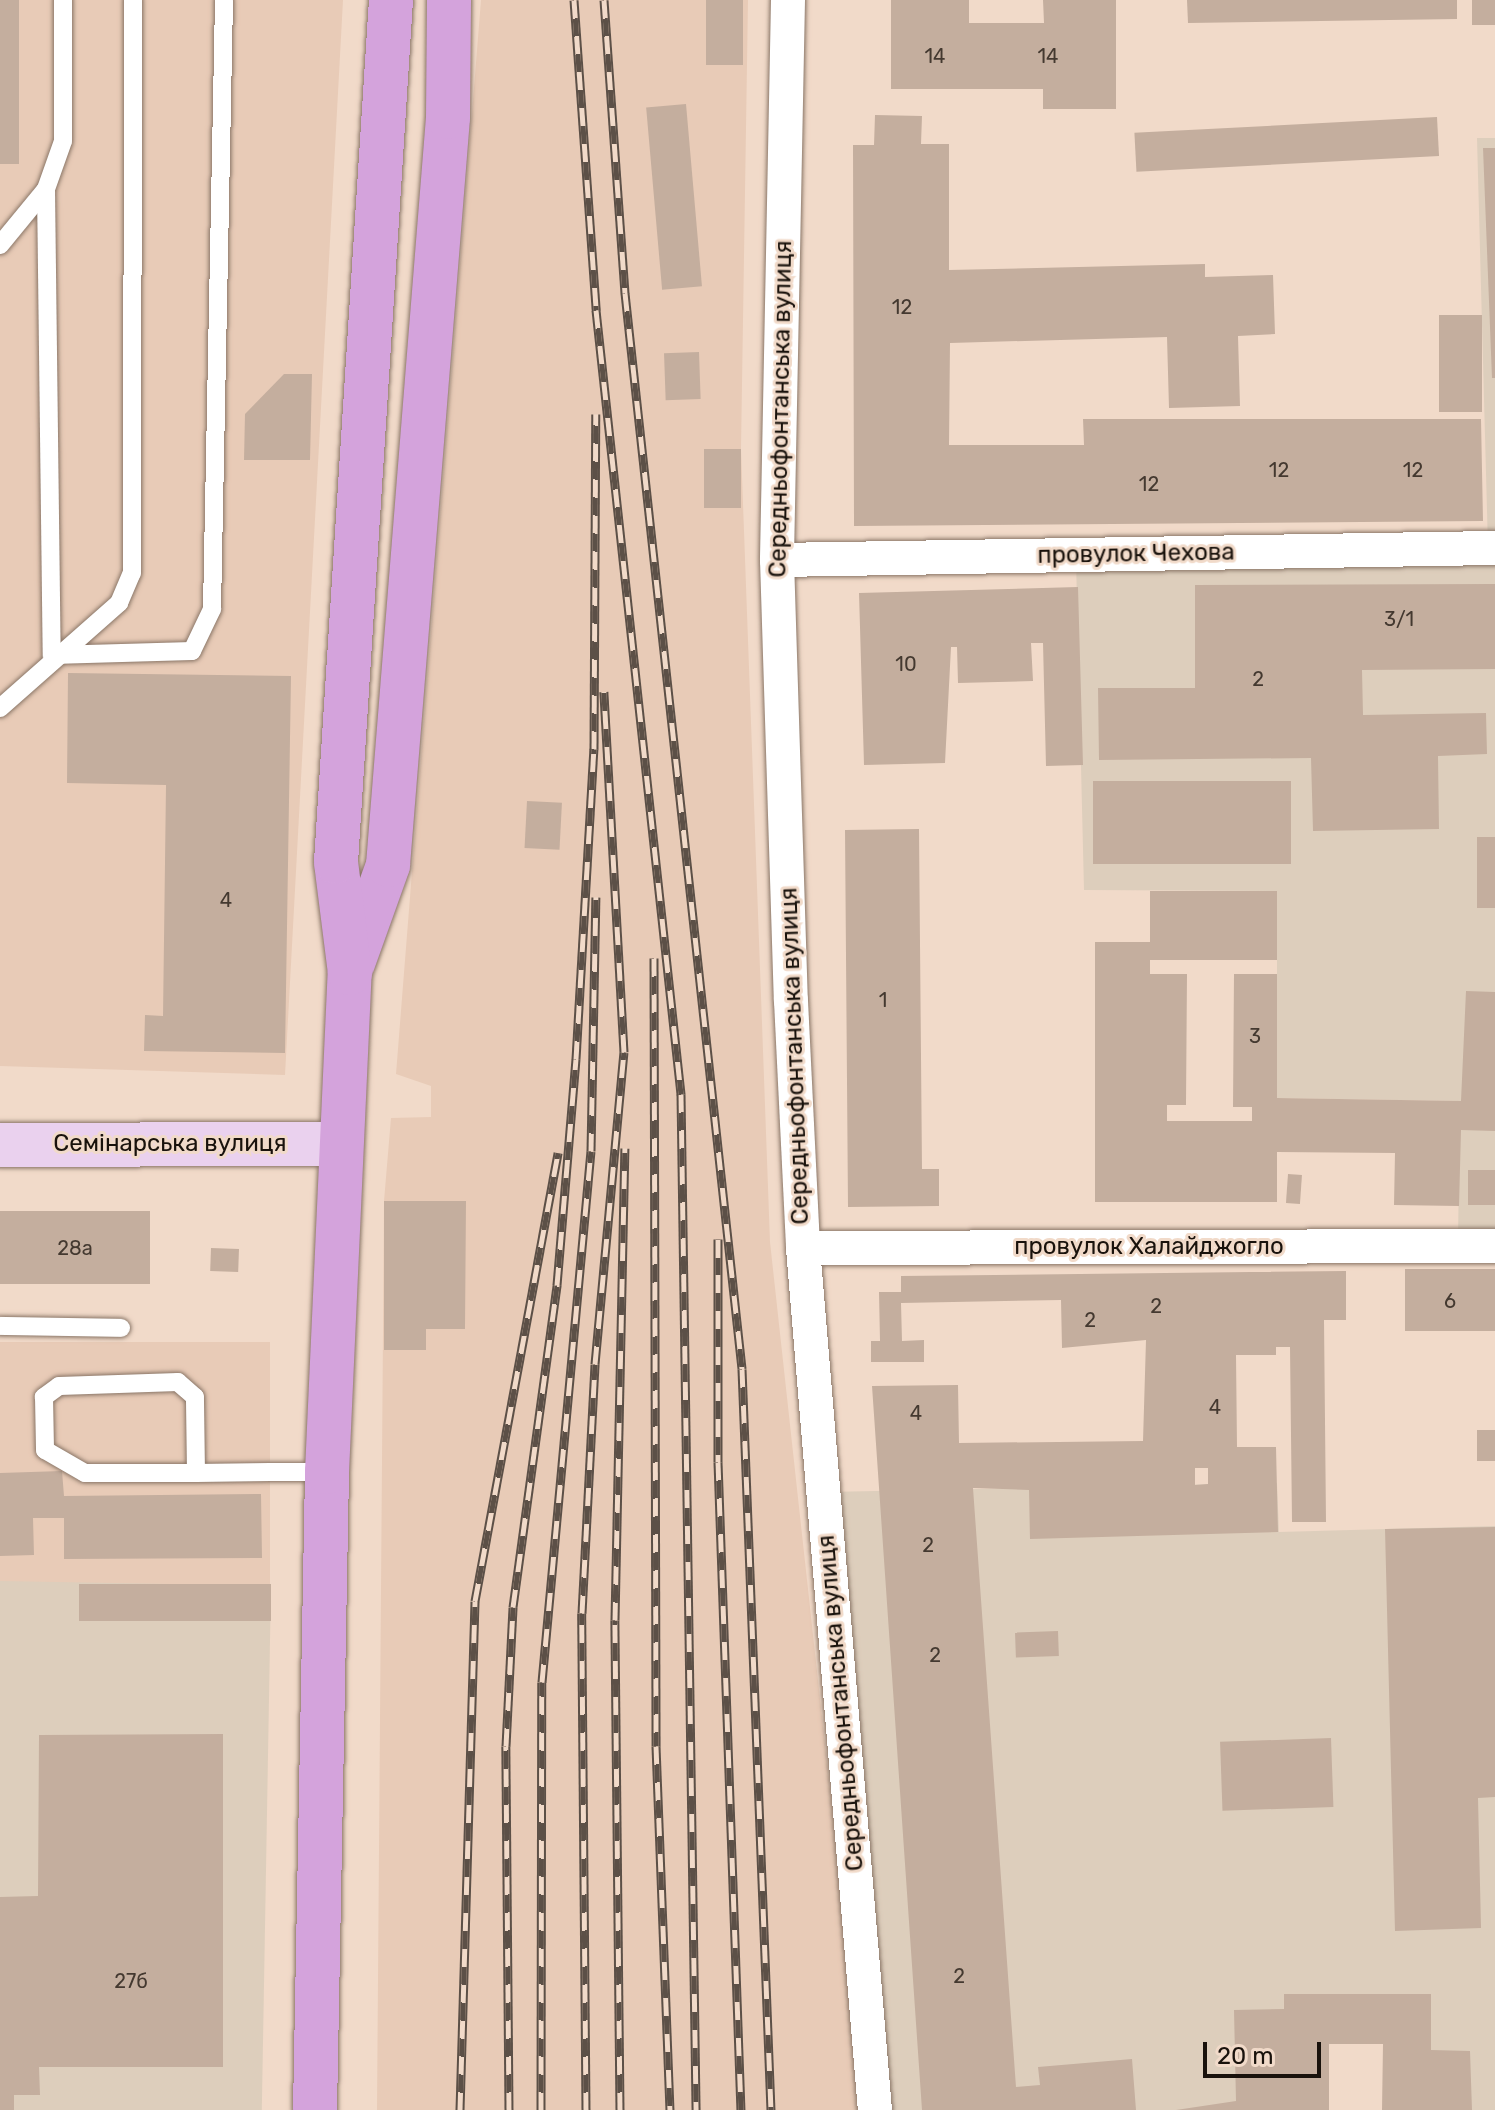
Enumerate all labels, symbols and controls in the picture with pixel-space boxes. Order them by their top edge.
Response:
house number: 14 [925,44,945,68]
house number: 14 [1038,44,1058,68]
street label: Середньофонтанська вулиця [764,240,798,578]
house number: 12 [892,295,912,319]
house number: 12 [1269,458,1289,482]
house number: 12 [1403,458,1423,482]
house number: 12 [1139,472,1159,496]
street label: провулок Чехова [1037,538,1235,570]
house number: 3/1 [1384,607,1414,631]
house number: 10 [895,652,917,676]
house number: 2 [1252,667,1264,691]
street label: Середньофонтанська вулиця [775,887,815,1225]
house number: 4 [220,888,232,912]
house number: 1 [879,988,887,1012]
house number: 3 [1249,1024,1261,1048]
street label: Семінарська вулиця [53,1130,287,1158]
street label: провулок Халайджогло [1014,1233,1284,1261]
house number: 28а [57,1236,93,1260]
house number: 6 [1444,1289,1456,1313]
house number: 2 [1150,1294,1162,1318]
house number: 2 [1084,1308,1096,1332]
house number: 4 [1209,1395,1221,1419]
house number: 4 [910,1401,922,1425]
house number: 2 [922,1533,934,1557]
street label: Середньофонтанська вулиця [812,1534,870,1872]
house number: 2 [929,1643,941,1667]
house number: 2 [953,1964,965,1988]
house number: 27б [114,1969,148,1993]
scale bar [1207,2026,1325,2076]
text: 20 m [1217,2042,1274,2070]

